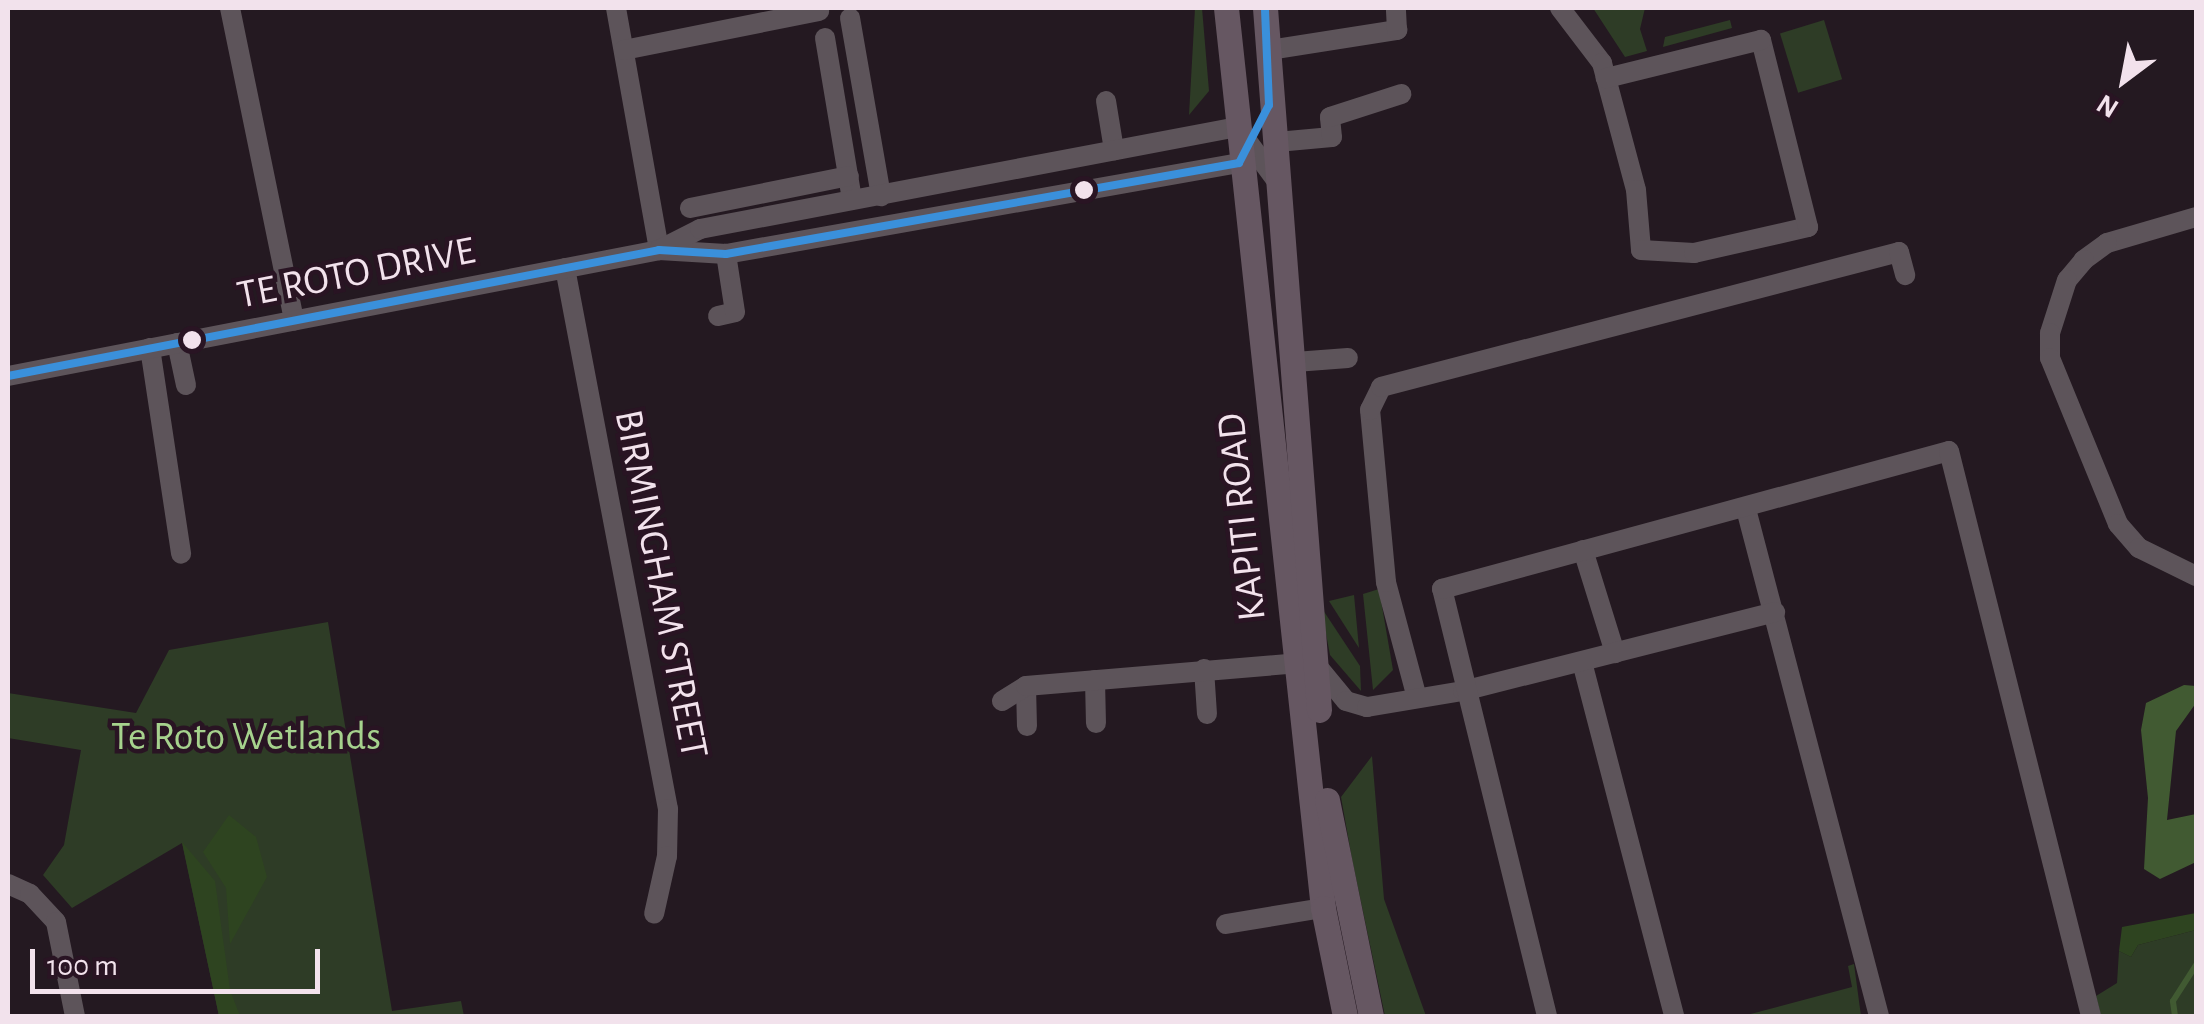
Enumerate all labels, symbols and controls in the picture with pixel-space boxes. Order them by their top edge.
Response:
north arrow [2074,30,2174,130]
text: N [2092,88,2124,122]
unlabelled marker [1074,180,1094,200]
street label: TE ROTO DRIVE [233,226,479,320]
unlabelled marker [182,330,202,350]
street label: BIRMINGHAM STREET [604,406,718,762]
street label: KAPITI ROAD [1207,411,1277,623]
park label: Te Roto Wetlands [111,713,381,761]
scale bar [35,929,325,991]
text: 100 m [47,951,118,981]

